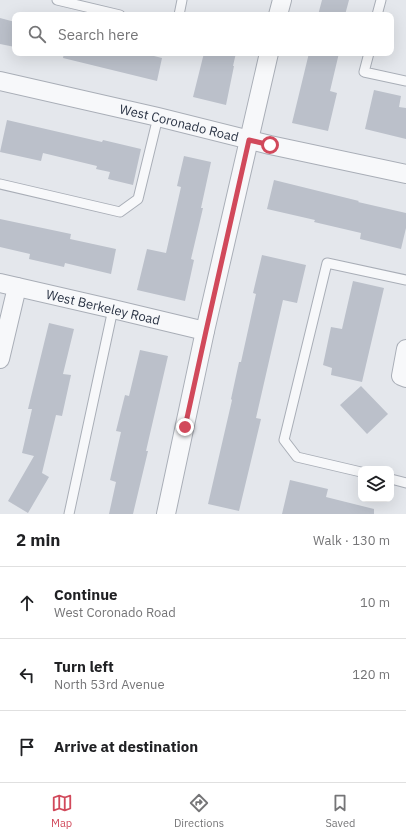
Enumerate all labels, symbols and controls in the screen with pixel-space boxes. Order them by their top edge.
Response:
search box [12,12,394,56]
icon: search [26,23,48,45]
text: Search here [58,25,138,44]
street label: West Coronado Road [118,100,241,145]
route start [261,136,279,154]
street label: West Berkeley Road [45,285,162,329]
route end [176,418,194,436]
map controls [358,466,394,502]
button: layers [358,466,394,502]
text: 2 min [16,529,60,551]
text: Walk · 130 m [313,532,390,549]
text: Continue [54,585,118,604]
icon: ahead [16,592,38,614]
text: 10 m [360,594,390,611]
text: West Coronado Road [54,604,176,621]
text: Turn left [54,657,114,676]
icon: left [16,664,38,686]
text: 120 m [352,666,390,683]
text: North 53rd Avenue [54,676,165,693]
icon: arrive [16,736,38,758]
text: Arrive at destination [54,737,198,756]
tab: Map [51,792,73,830]
tab: Directions [174,792,224,830]
tab: Saved [325,792,355,830]

